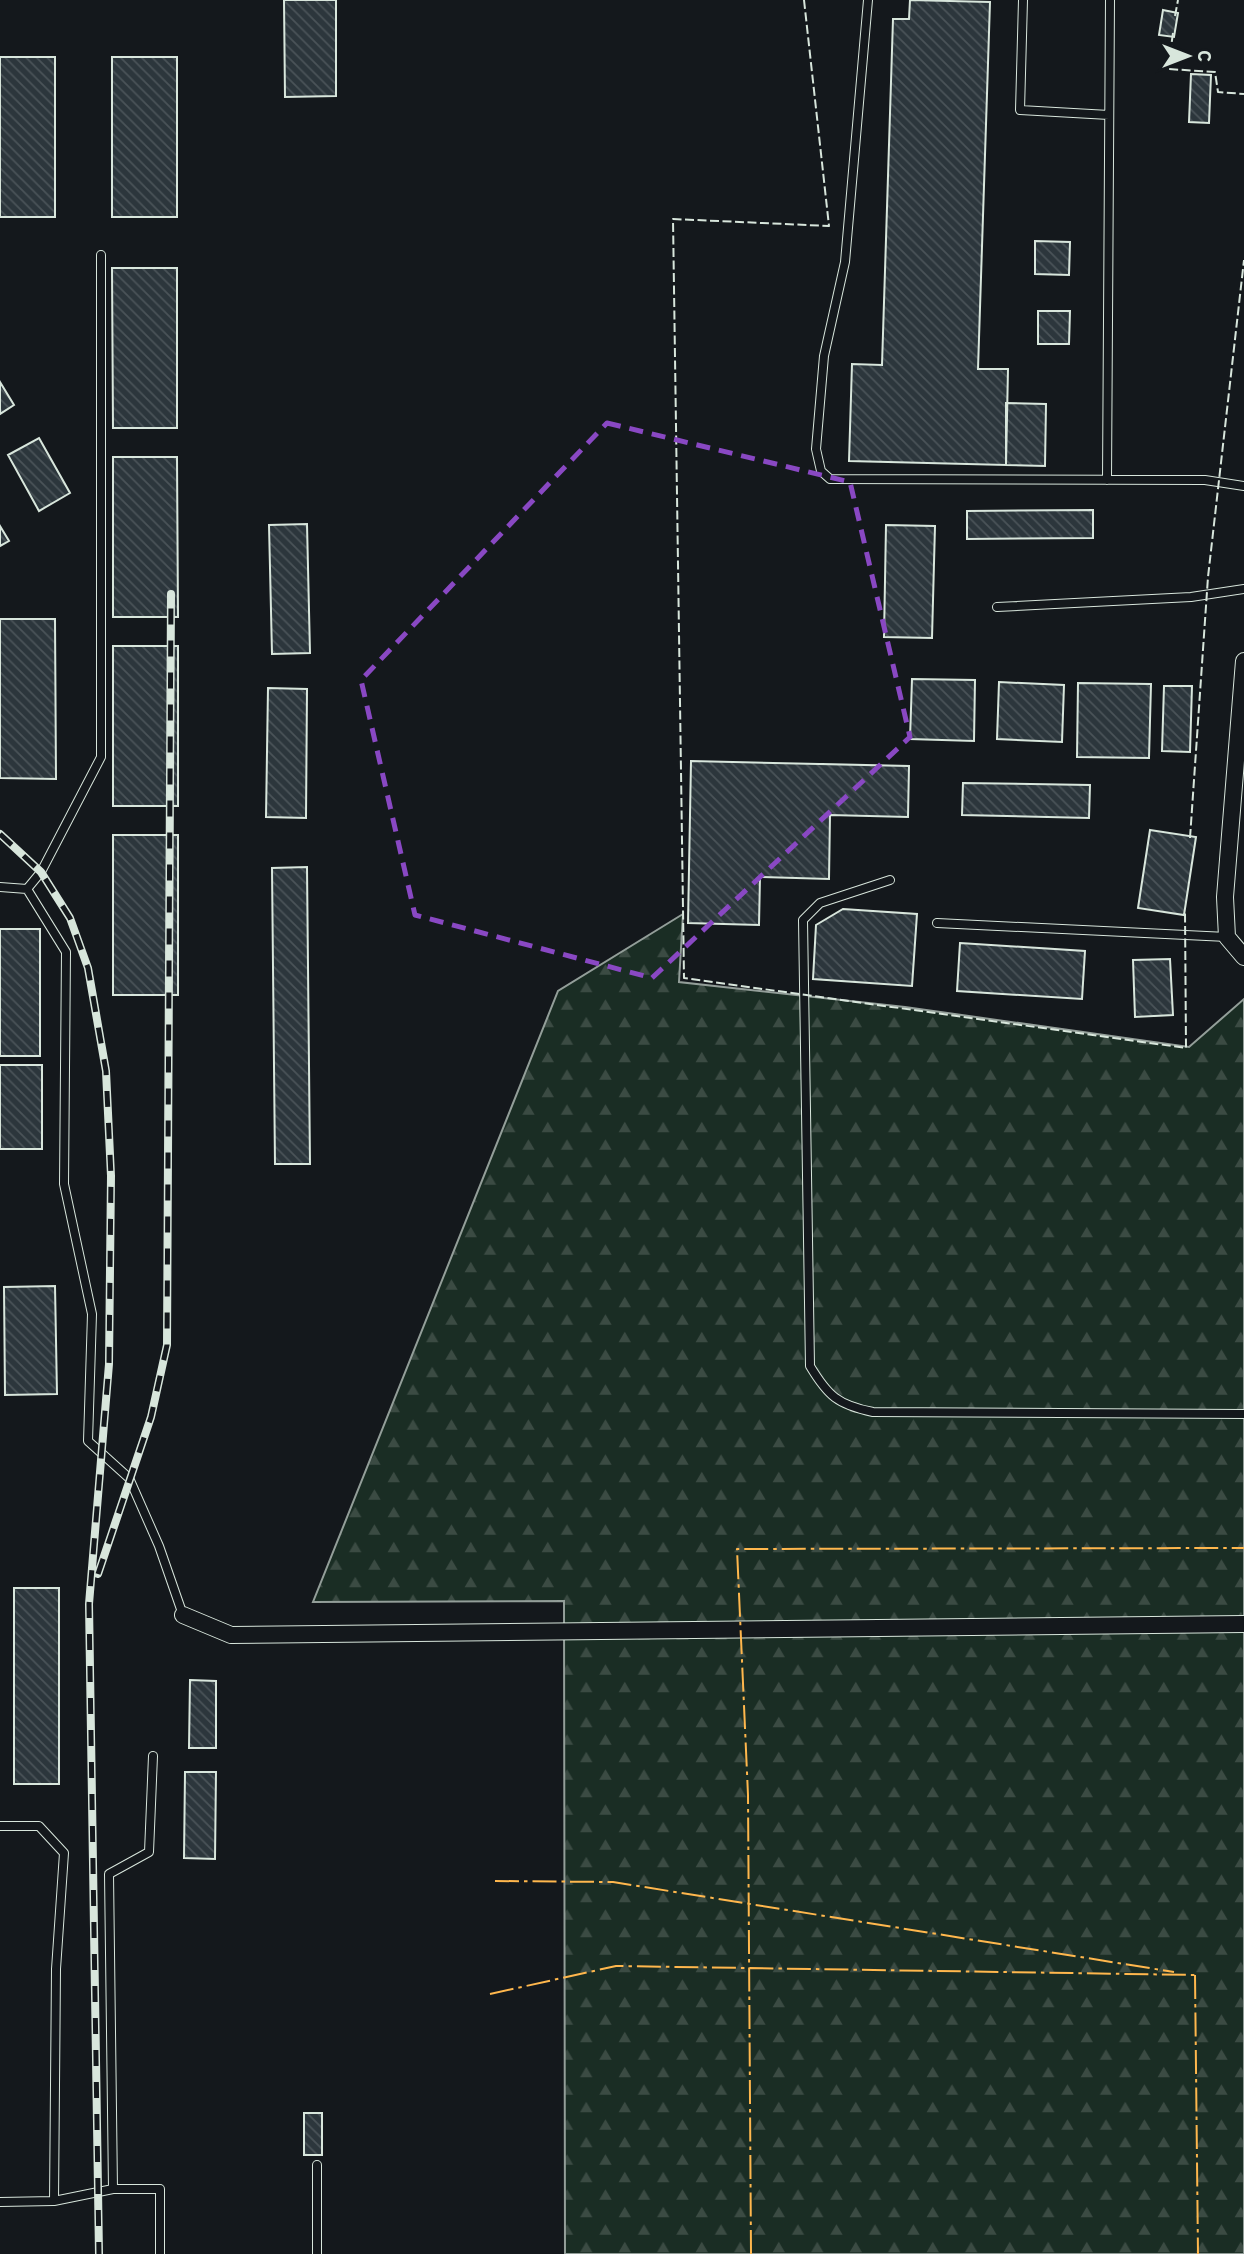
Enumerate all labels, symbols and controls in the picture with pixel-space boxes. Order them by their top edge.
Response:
north arrow [1153,21,1223,91]
text: С [1191,50,1215,62]

